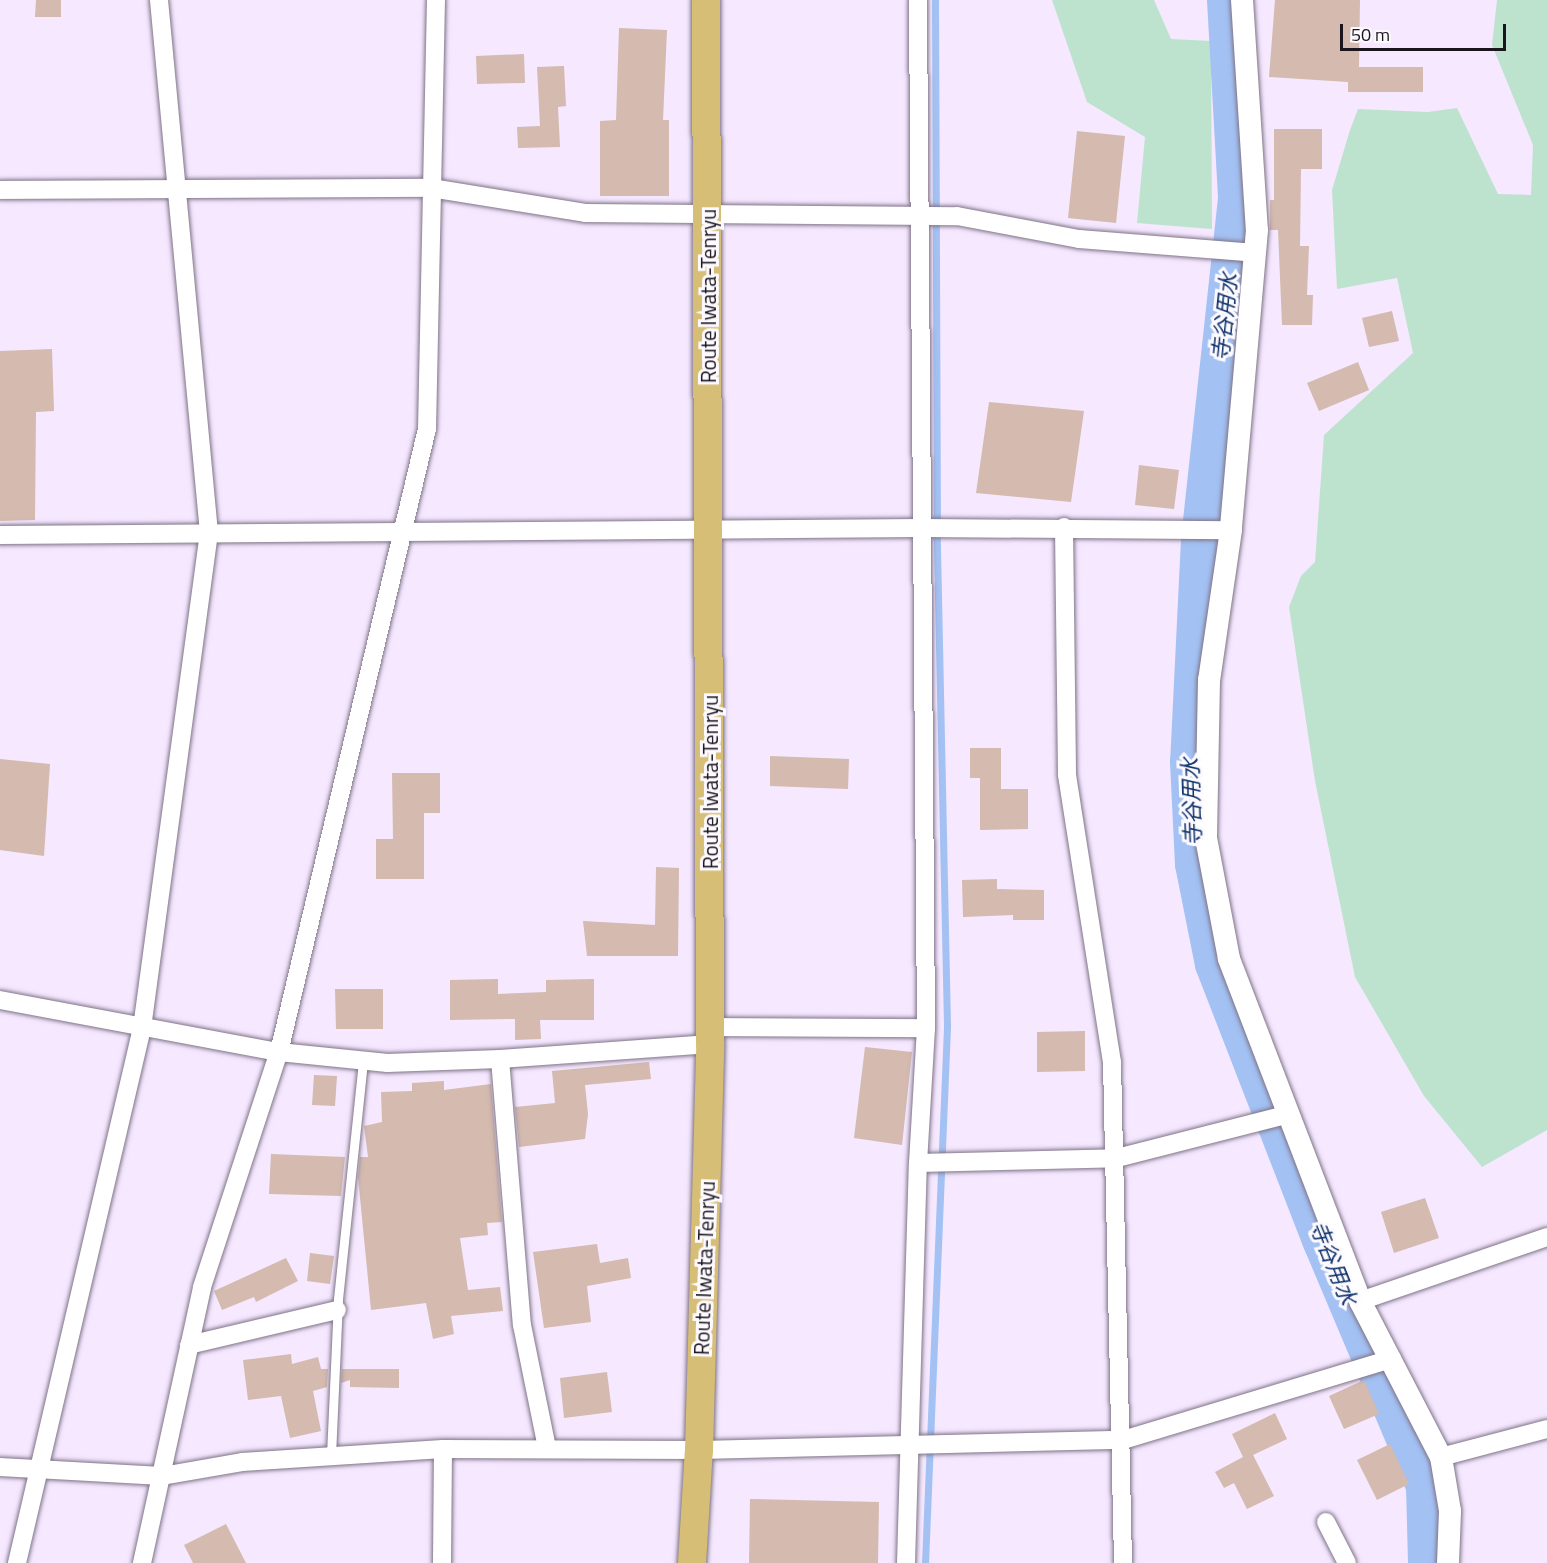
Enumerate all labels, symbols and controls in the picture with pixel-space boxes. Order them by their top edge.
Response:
scale bar [1343,12,1510,50]
text: 50 m [1351,21,1390,48]
street label: Route Iwata-Tenryu [695,209,721,383]
water label: 寺谷用水 [1207,272,1243,362]
street label: Route Iwata-Tenryu [697,695,723,869]
water label: 寺谷用水 [1177,758,1207,846]
street label: Route Iwata-Tenryu [688,1180,720,1356]
water label: 寺谷用水 [1304,1217,1362,1309]

